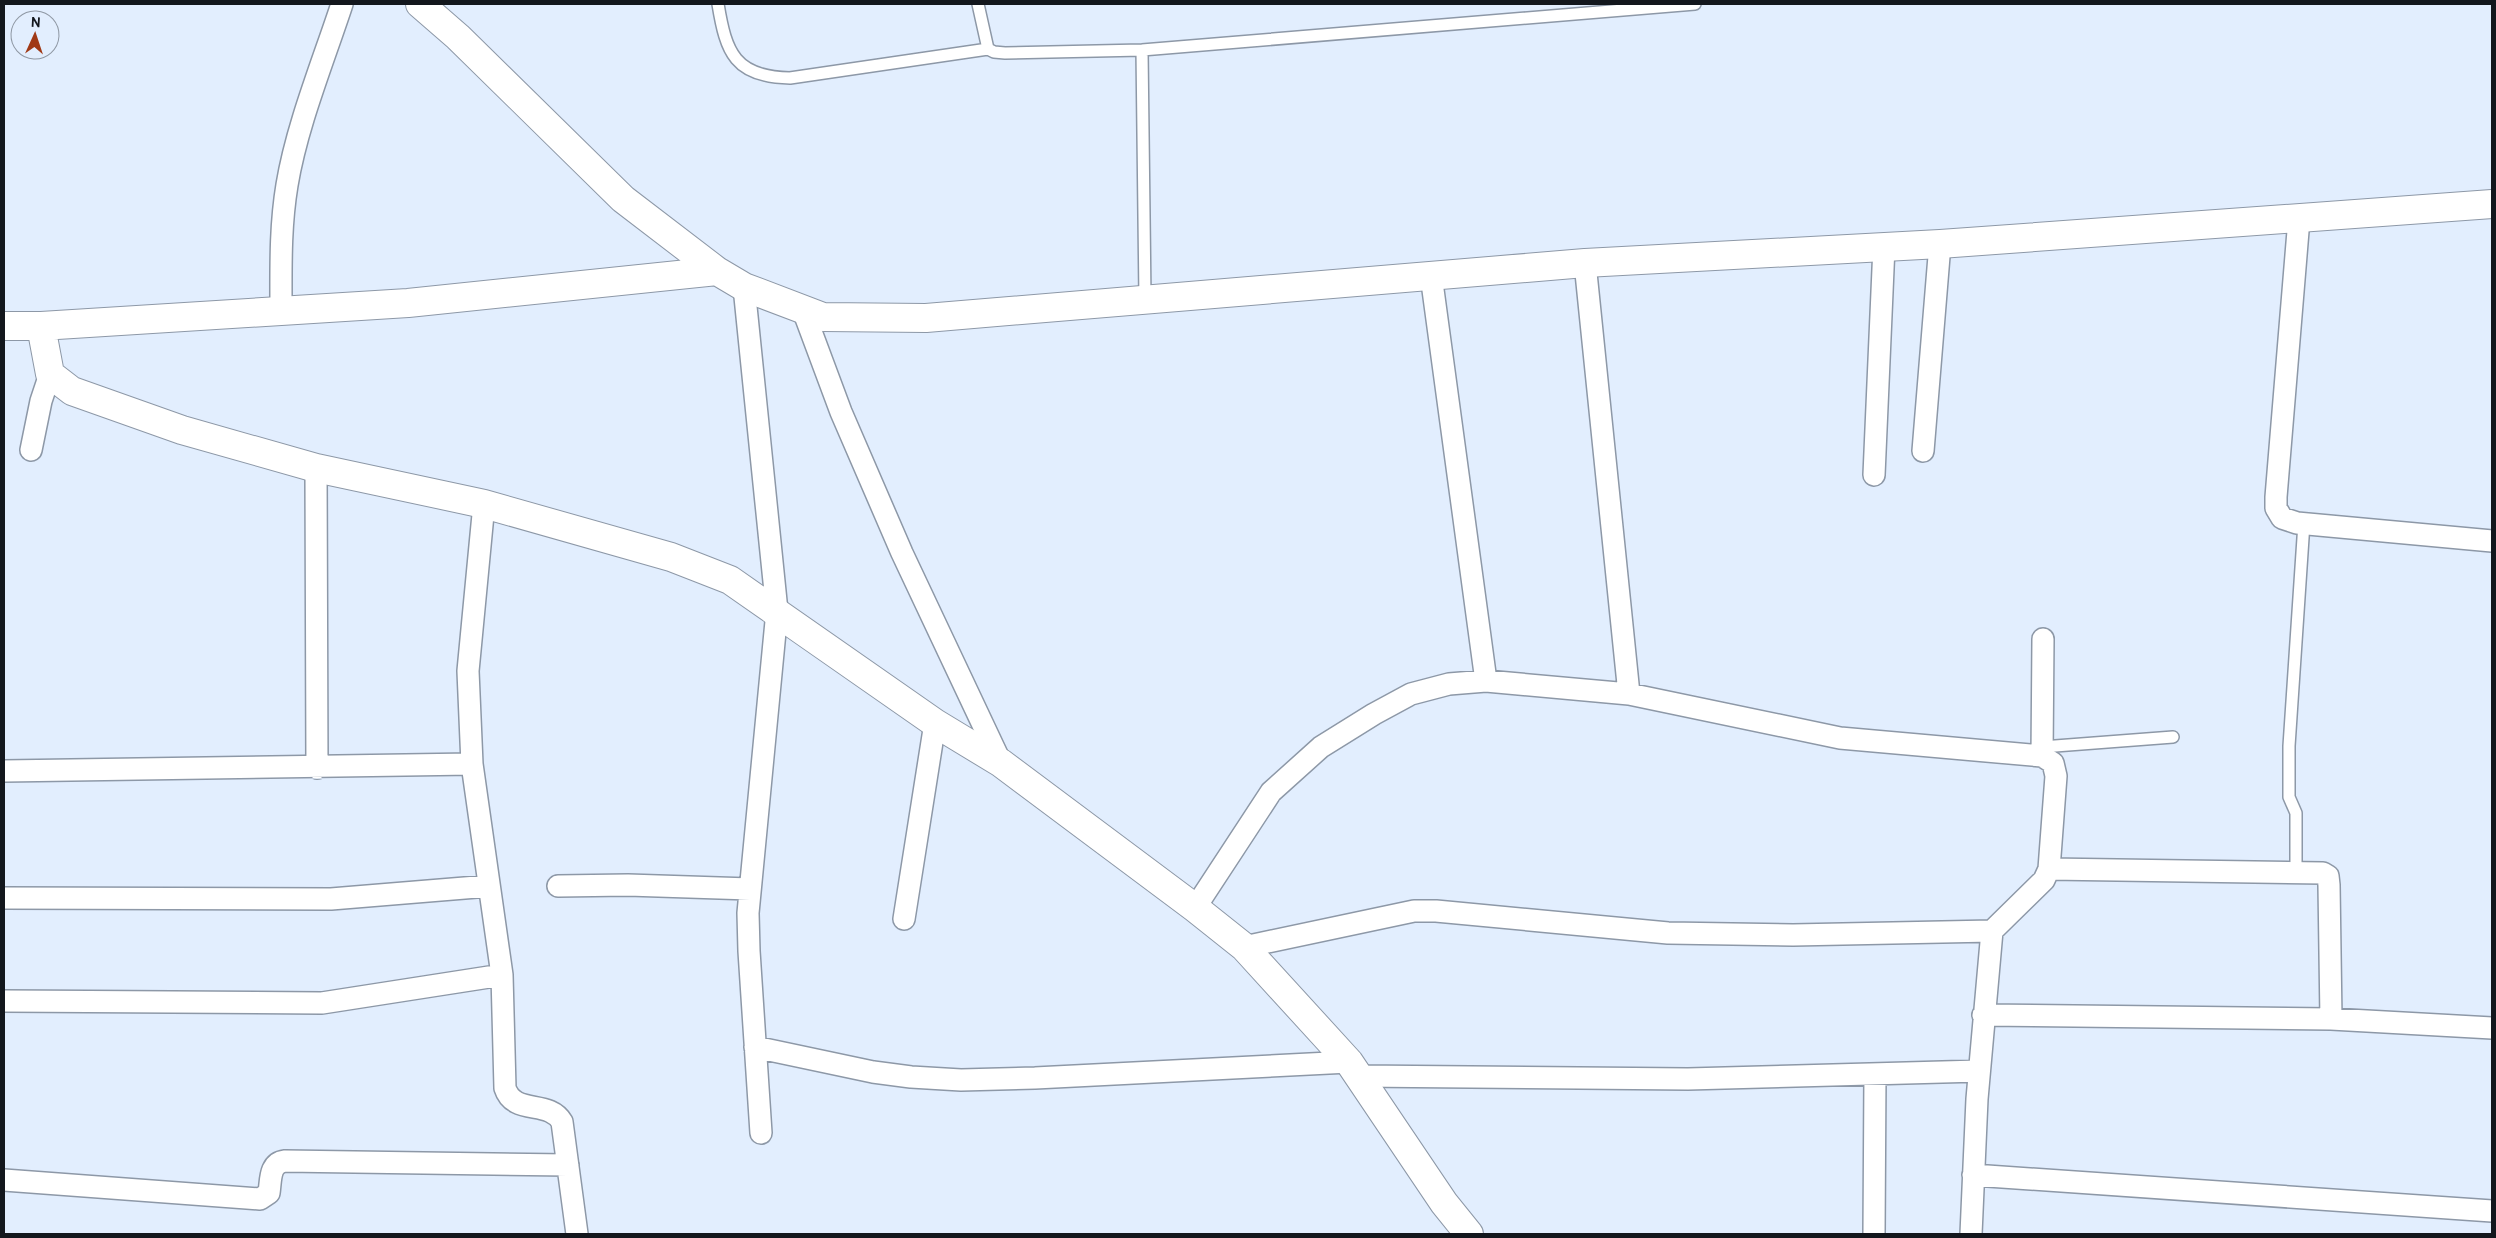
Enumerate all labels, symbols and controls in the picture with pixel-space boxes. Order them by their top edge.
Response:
north arrow [10,10,60,60]
text: N [30,15,41,32]

